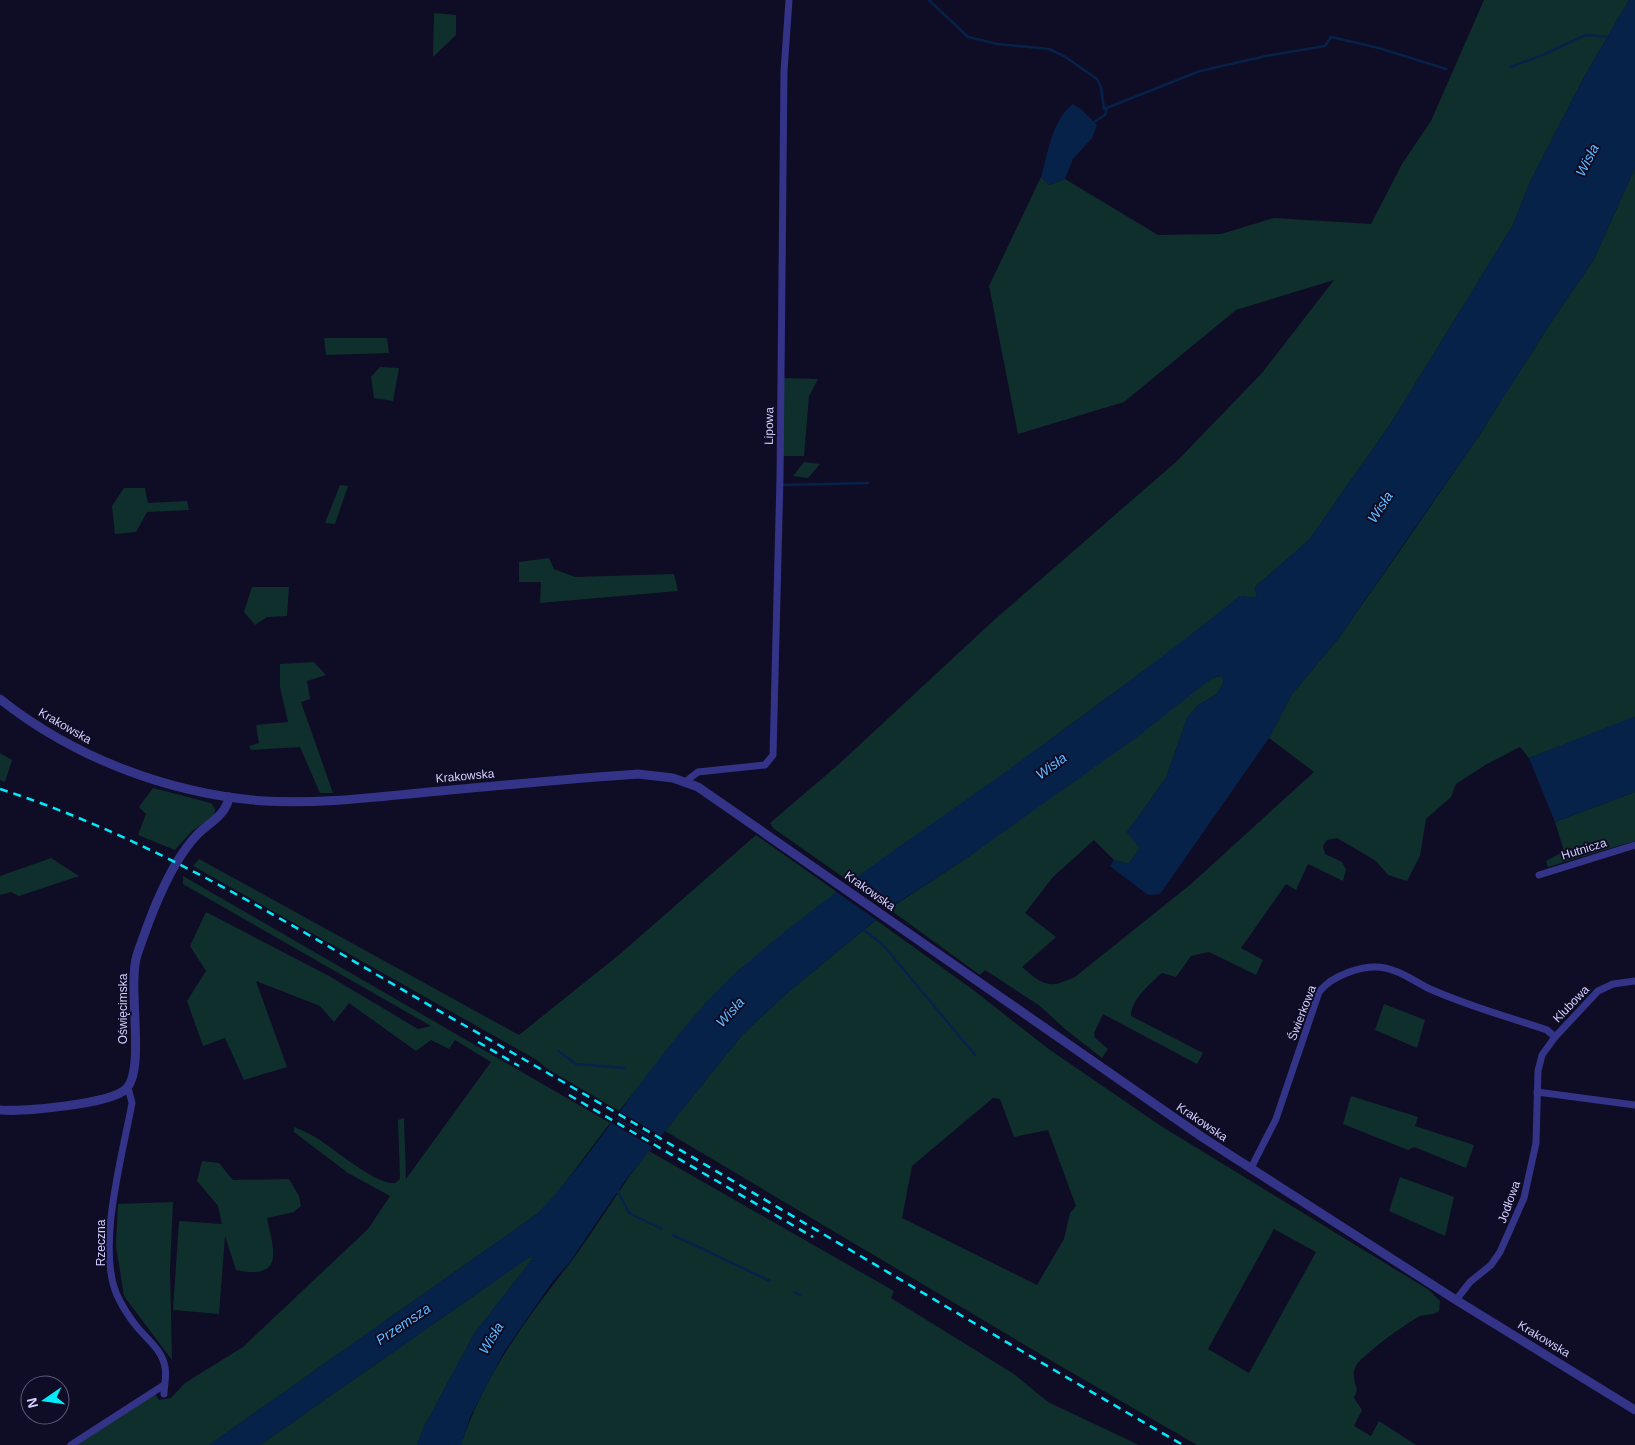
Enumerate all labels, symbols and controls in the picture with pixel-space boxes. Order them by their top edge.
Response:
water label: Wisła [1572,141,1602,179]
street label: Lipowa [762,407,776,445]
water label: Wisła [1364,488,1396,526]
street label: Krakowska [36,705,94,747]
water label: Wisła [1033,749,1070,782]
street label: Krakowska [435,766,495,786]
street label: Hutnicza [1560,835,1609,863]
street label: Krakowska [842,868,898,914]
street label: Oświęcimska [116,973,130,1044]
street label: Klubowa [1550,982,1592,1025]
street label: Świerkowa [1284,983,1319,1043]
water label: Wisła [713,994,747,1030]
street label: Krakowska [1174,1100,1231,1144]
street label: Jodłowa [1495,1179,1523,1225]
street label: Rzeczna [94,1219,108,1266]
water label: Przemsza [373,1300,433,1348]
street label: Krakowska [1515,1318,1573,1360]
water label: Wisła [475,1319,507,1357]
north arrow [20,1375,70,1425]
text: N [23,1396,41,1410]

